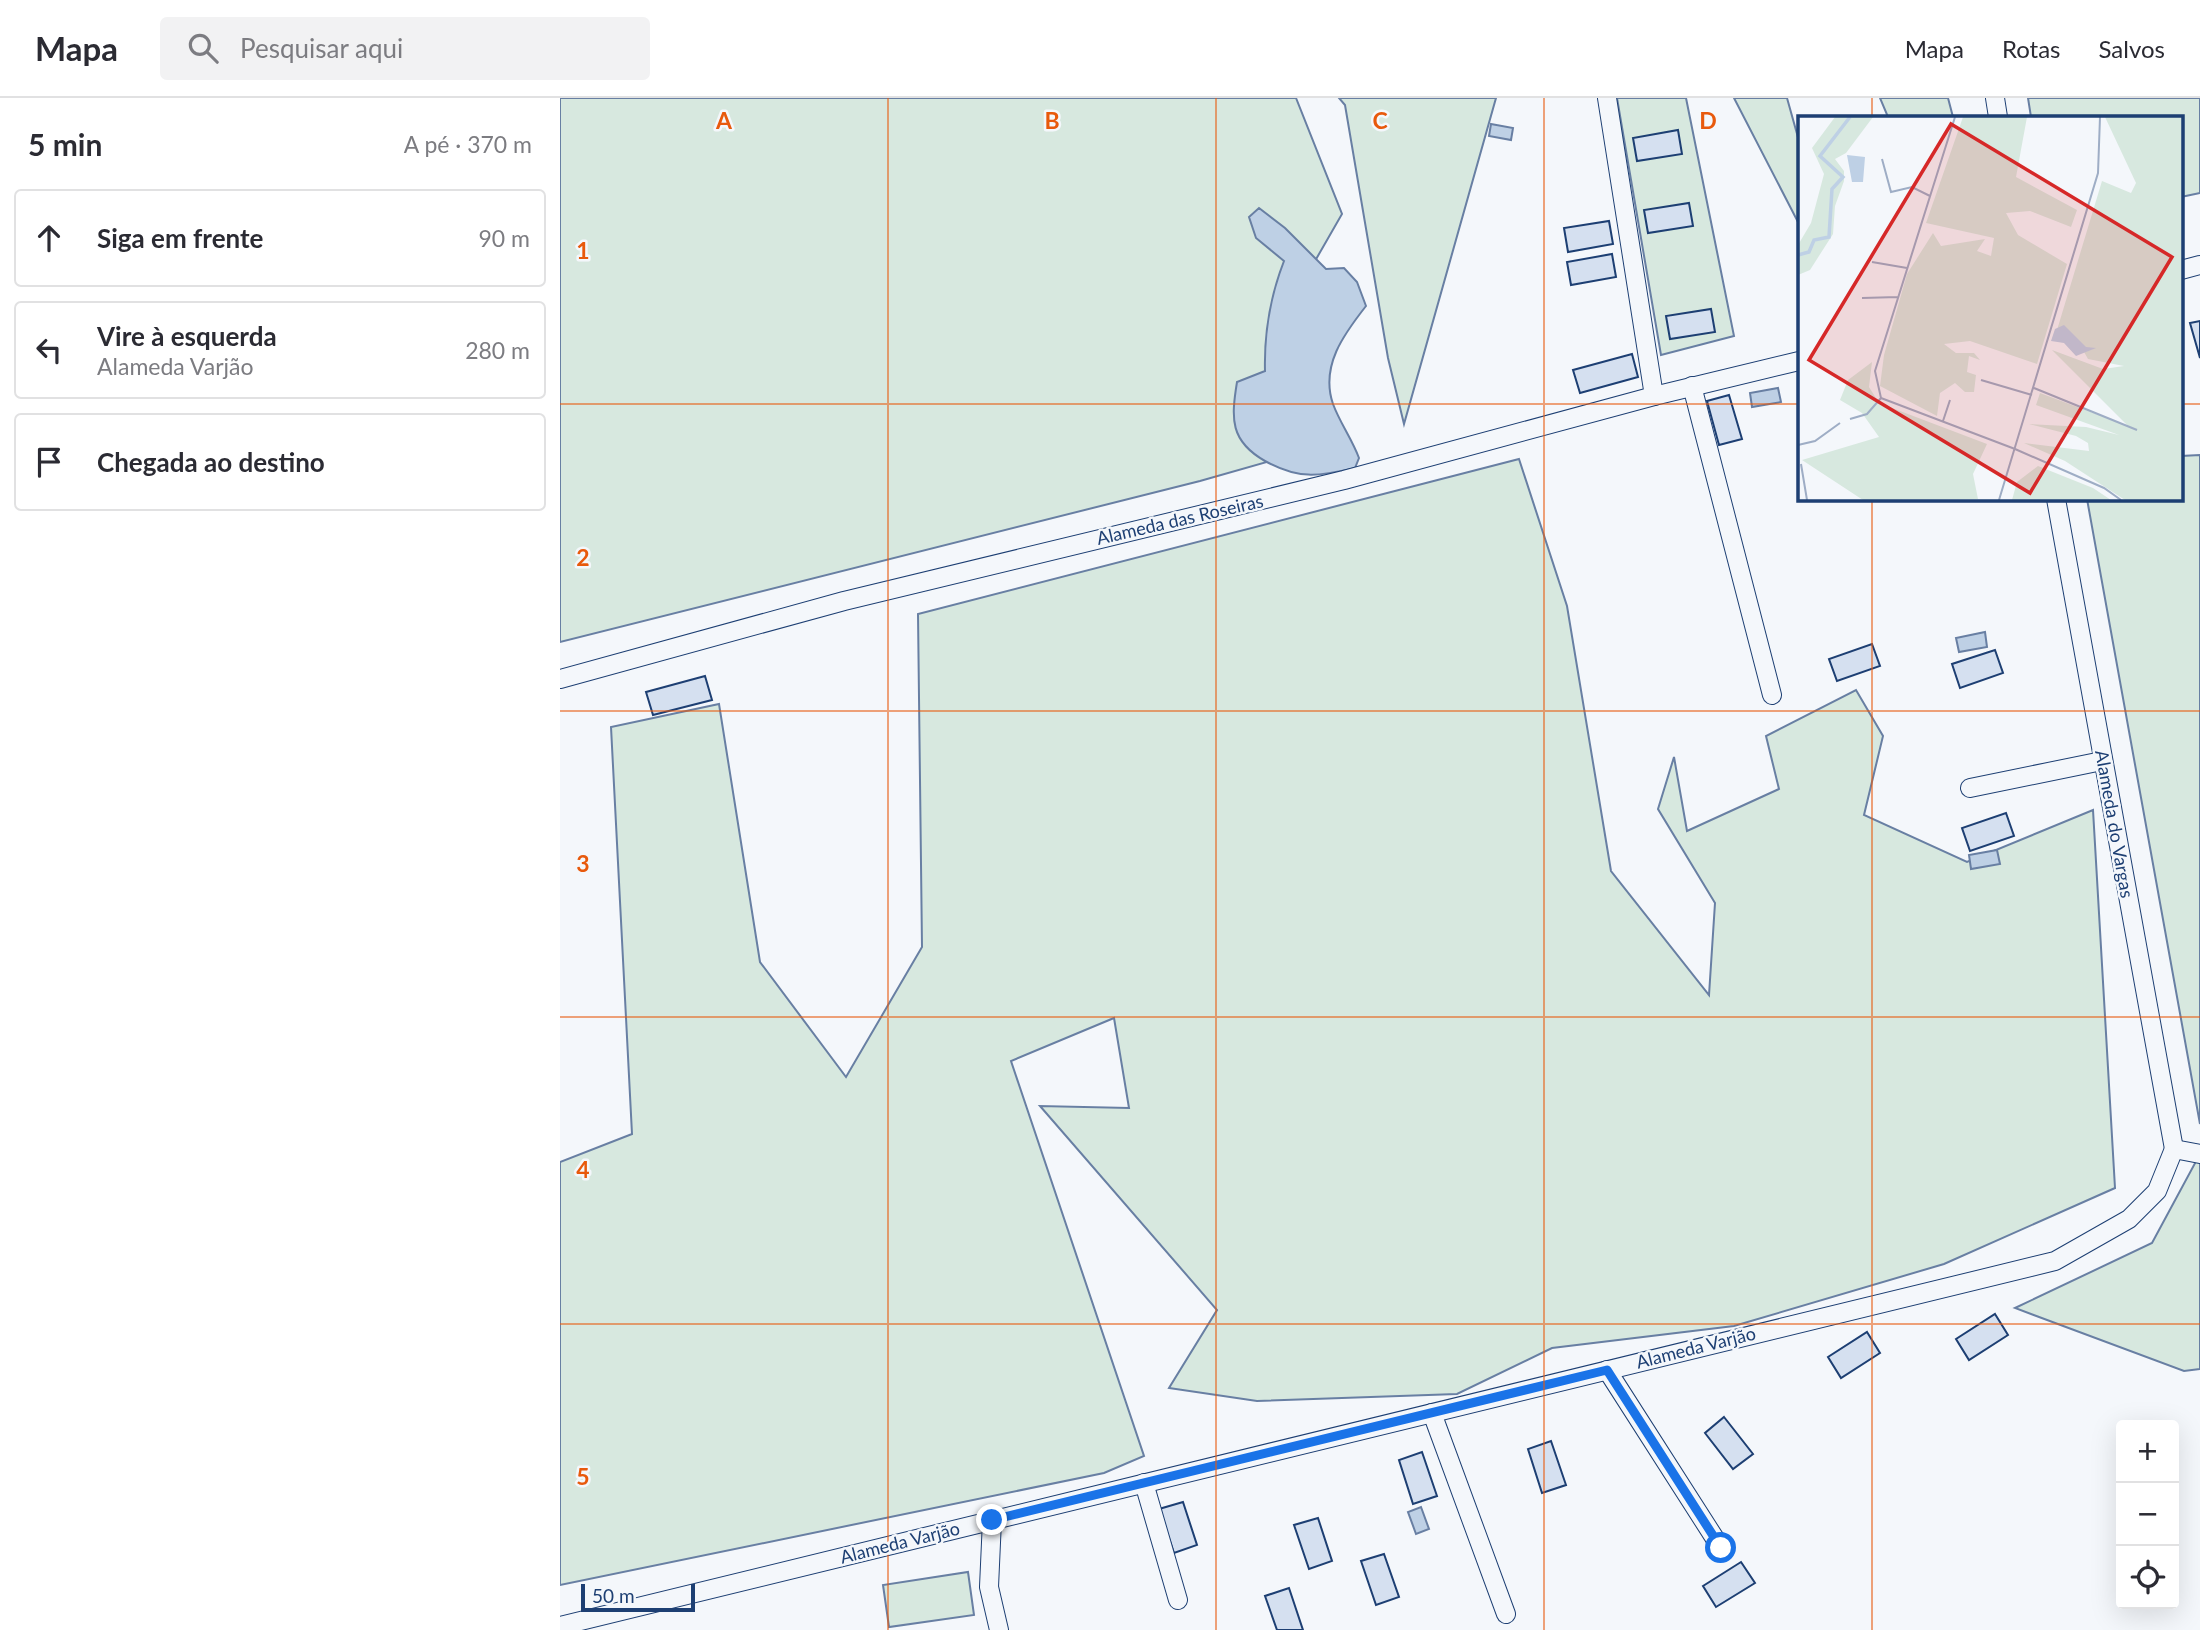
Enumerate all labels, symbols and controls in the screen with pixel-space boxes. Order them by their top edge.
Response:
search box [160,17,650,80]
text: Mapa [35,28,118,68]
icon: search [184,29,222,67]
text: Pesquisar aqui [240,32,403,64]
text: Mapa [1905,34,1964,63]
text: Rotas [2002,34,2061,63]
text: Salvos [2099,34,2165,63]
text: A [715,106,733,134]
text: B [1044,106,1060,134]
text: C [1372,106,1388,134]
text: D [1699,106,1717,134]
inset map [1798,116,2182,500]
text: 5 min [28,126,102,162]
text: A pé · 370 m [404,130,532,158]
icon: ahead [30,219,68,257]
text: Siga em frente [97,222,264,254]
text: 90 m [479,224,530,252]
text: 1 [576,236,590,264]
text: Vire à esquerda [97,320,277,352]
icon: left [30,331,68,369]
text: 280 m [465,336,530,364]
text: Alameda Varjão [97,352,254,380]
icon: arrive [30,443,68,481]
text: Chegada ao destino [97,446,325,478]
street label: Alameda das Roseiras [1094,489,1265,549]
text: 2 [576,543,590,571]
street label: Alameda do Vargas [2091,748,2139,900]
text: 3 [576,849,590,877]
text: 4 [576,1155,590,1183]
street label: Alameda Varjão [1634,1322,1758,1373]
map controls [2116,1420,2179,1609]
button: + [2116,1420,2179,1483]
text: 5 [576,1462,590,1490]
button: − [2116,1483,2179,1546]
route end [976,1504,1007,1535]
street label: Alameda Varjão [838,1517,962,1568]
route start [1705,1532,1736,1563]
button: locate [2116,1546,2179,1609]
scale bar [581,1581,695,1613]
text: 50 m [592,1584,635,1607]

